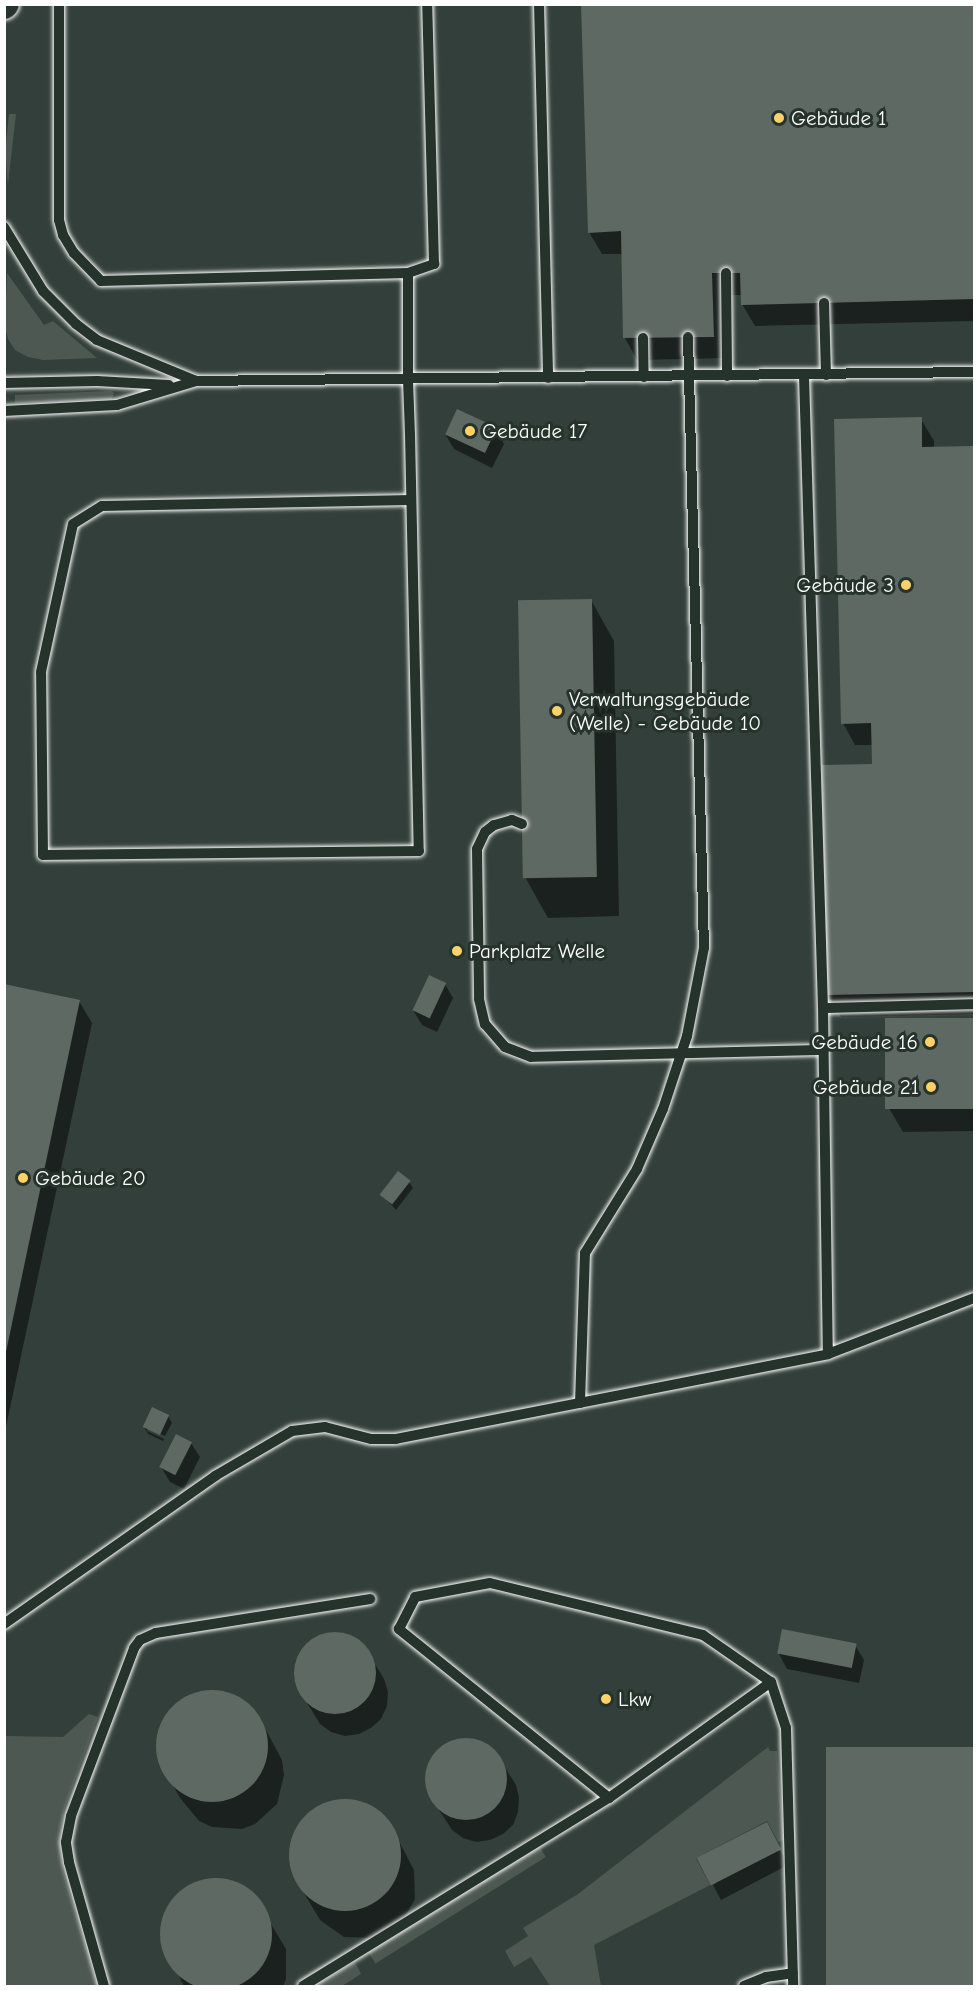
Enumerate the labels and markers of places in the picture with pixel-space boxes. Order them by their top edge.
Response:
place label: Gebäude 1 [791,105,886,131]
marker: Gebäude 1 [772,111,786,125]
place label: Gebäude 17 [482,418,587,444]
marker: Gebäude 17 [463,424,477,438]
place label: Gebäude 3 [796,572,894,598]
marker: Gebäude 3 [899,578,913,592]
place label: Verwaltungsgebäude (Welle) - Gebäude 10 [569,686,761,736]
marker: Verwaltungsgebäude (Welle) - Gebäude 10 [550,704,564,718]
place label: Parkplatz Welle [469,938,605,964]
marker: Parkplatz Welle [450,944,464,958]
place label: Gebäude 16 [811,1029,918,1055]
marker: Gebäude 16 [923,1035,937,1049]
place label: Gebäude 21 [813,1074,919,1100]
marker: Gebäude 21 [924,1080,938,1094]
place label: Gebäude 20 [35,1165,146,1191]
marker: Gebäude 20 [16,1171,30,1185]
place label: Lkw [618,1686,651,1712]
marker: Lkw [599,1692,613,1706]

